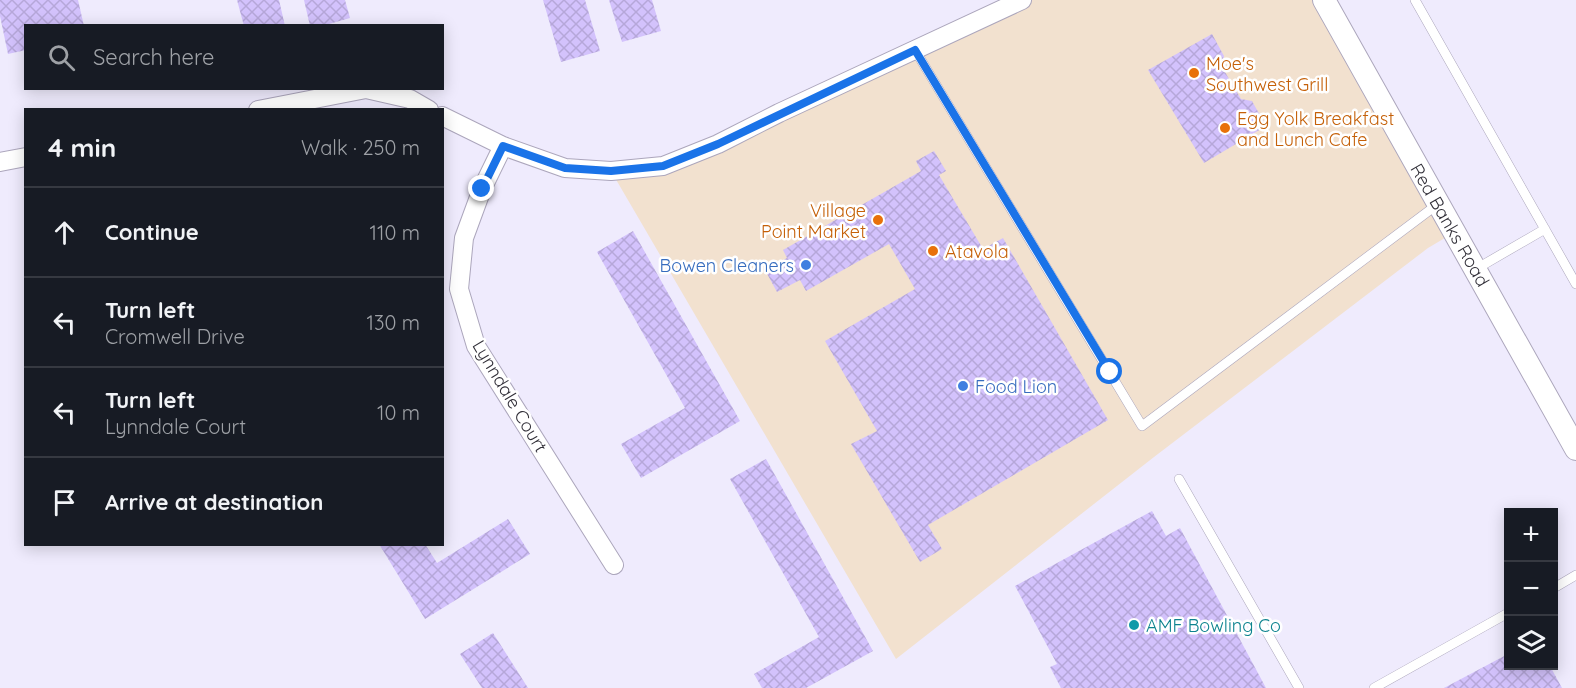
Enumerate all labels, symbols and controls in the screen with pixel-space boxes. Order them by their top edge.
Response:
search box [24,24,444,90]
icon: search [45,41,78,74]
text: Search here [93,43,214,71]
place label: Moe's Southwest Grill [1206,52,1328,96]
marker: Moe's Southwest Grill [1187,66,1201,80]
place label: Egg Yolk Breakfast and Lunch Cafe [1237,107,1394,151]
marker: Egg Yolk Breakfast and Lunch Cafe [1218,121,1232,135]
text: 4 min [48,131,116,164]
text: Walk · 250 m [301,135,420,160]
street label: Red Banks Road [1405,159,1495,291]
route end [468,175,494,201]
place label: Village Point Market [761,199,866,243]
marker: Village Point Market [871,213,885,227]
icon: ahead [48,216,81,249]
text: Continue [105,218,199,246]
text: 110 m [370,220,420,245]
place label: Atavola [945,240,1009,263]
marker: Atavola [926,244,940,258]
place label: Bowen Cleaners [660,254,794,277]
marker: Bowen Cleaners [799,258,813,272]
text: Turn left [105,296,195,324]
icon: left [48,306,81,339]
text: 130 m [367,310,420,335]
text: Cromwell Drive [105,324,245,349]
street label: Lynndale Court [467,336,553,456]
route start [1096,358,1122,384]
place label: Food Lion [975,375,1057,398]
marker: Food Lion [956,379,970,393]
text: Turn left [105,386,195,414]
icon: left [48,396,81,429]
text: 10 m [377,400,420,425]
text: Lynndale Court [105,414,246,439]
icon: arrive [48,486,81,519]
text: Arrive at destination [105,488,323,516]
map controls [1504,508,1558,670]
button: + [1504,508,1558,562]
button: − [1504,562,1558,616]
place label: AMF Bowling Co [1146,614,1281,637]
button: layers [1504,616,1558,670]
marker: AMF Bowling Co [1127,618,1141,632]

